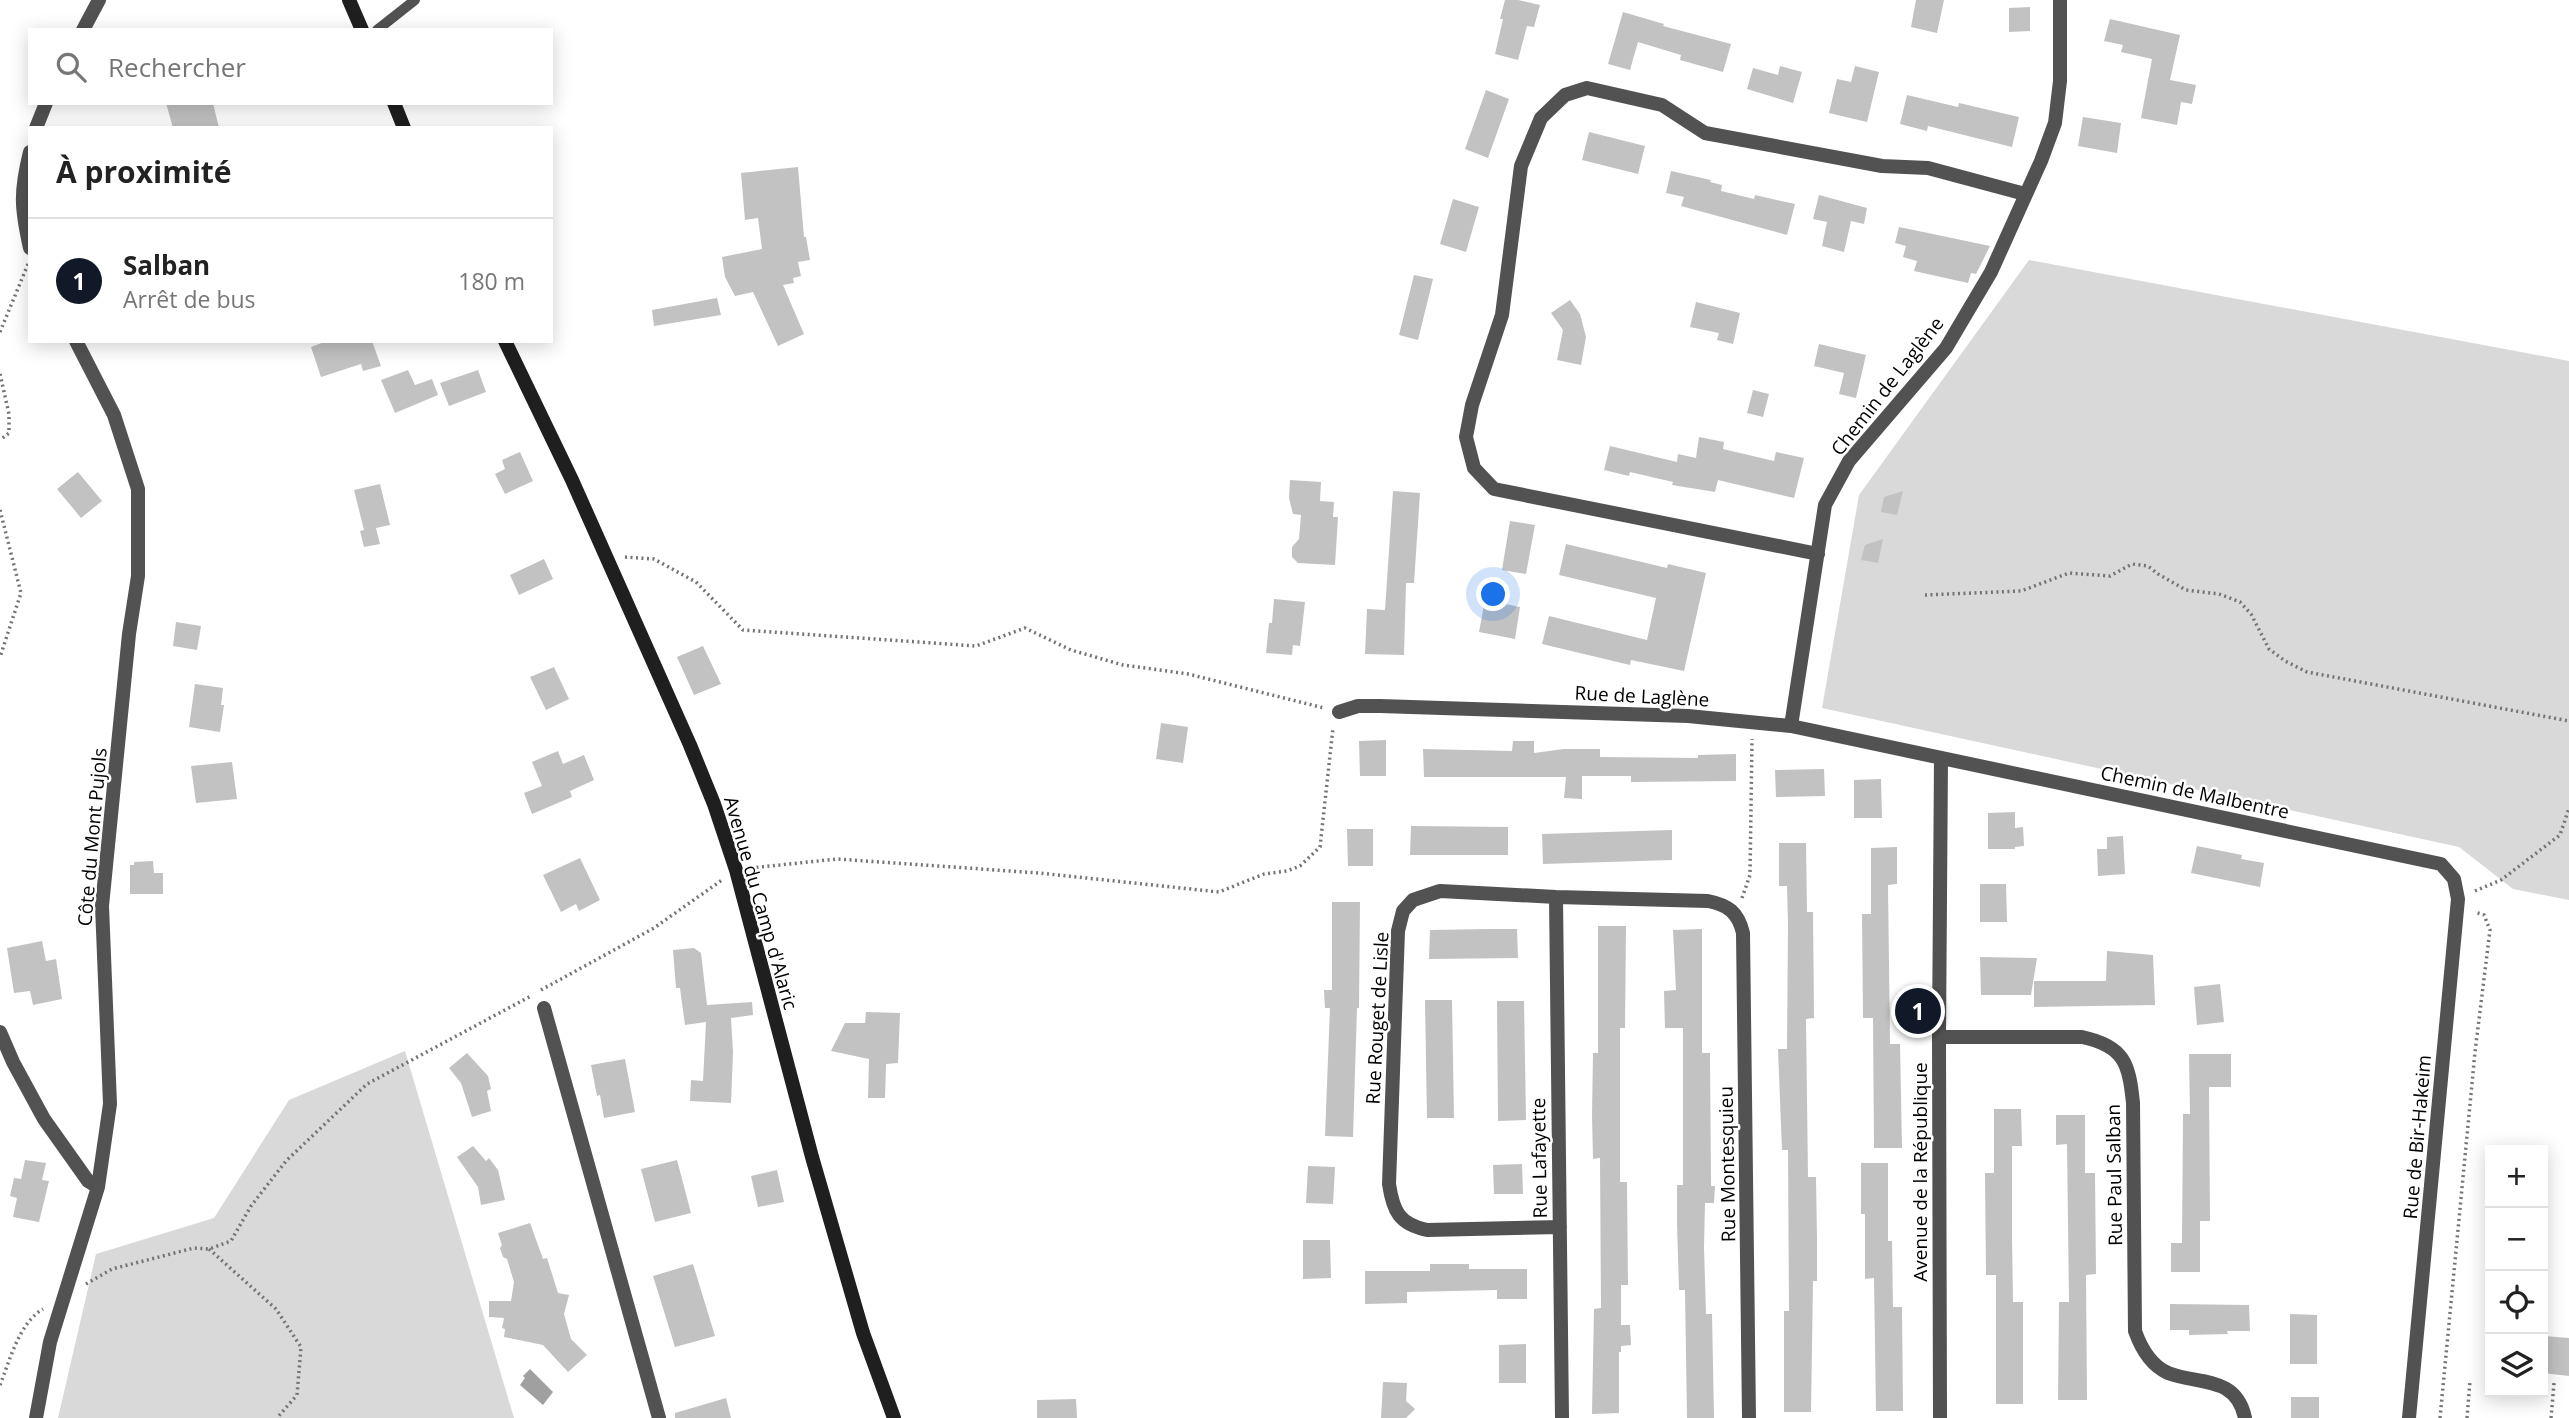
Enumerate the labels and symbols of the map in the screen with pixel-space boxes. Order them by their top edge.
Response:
street label: Chemin de Laglène [1825,311,1949,461]
your location [1476,577,1510,611]
street label: Rue de Laglène [1574,679,1710,713]
street label: Côte du Mont Pujols [71,747,113,927]
street label: Chemin de Malbentre [2098,759,2292,825]
street label: Avenue du Camp d'Alaric [718,793,804,1013]
street label: Rue Rouget de Lisle [1359,931,1395,1105]
pin: 1 [1895,985,1941,1037]
street label: Rue de Bir-Hakeim [2397,1054,2437,1220]
street label: Avenue de la République [1907,1062,1933,1282]
street label: Rue Montesquieu [1713,1086,1741,1242]
street label: Rue Lafayette [1525,1097,1553,1219]
street label: Rue Paul Salban [2100,1104,2128,1246]

